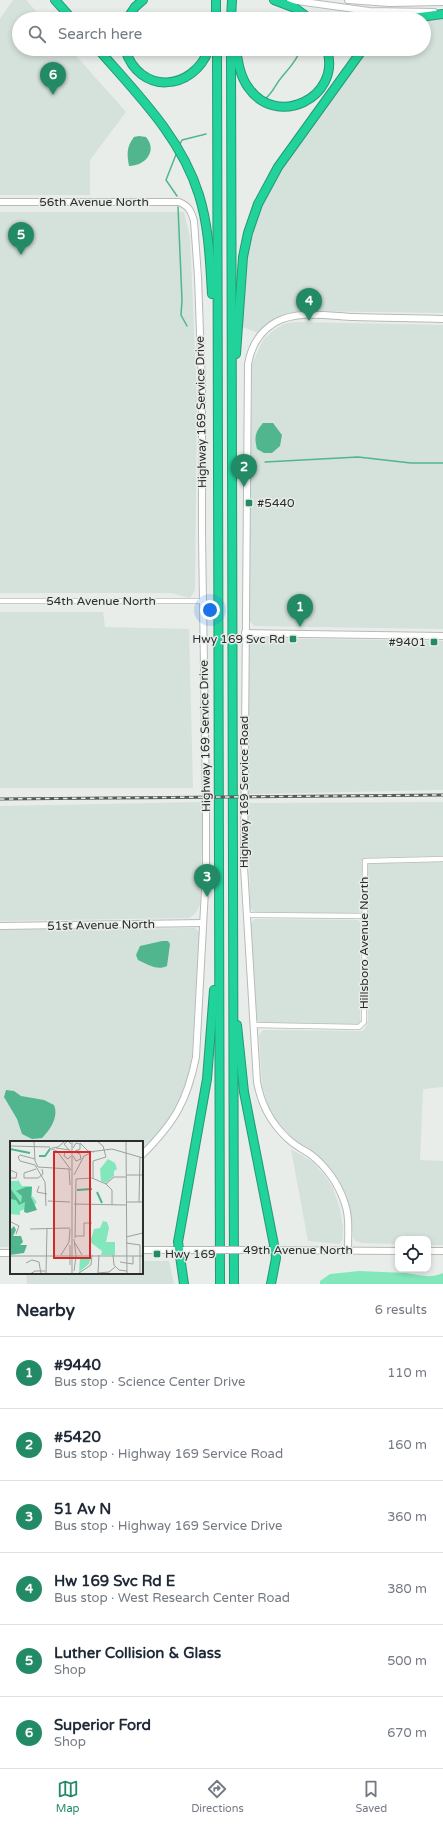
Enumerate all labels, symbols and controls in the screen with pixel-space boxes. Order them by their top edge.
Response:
search box [12,12,431,56]
icon: search [26,23,48,45]
text: Search here [58,25,142,43]
pin: 6 [40,62,66,95]
street label: 56th Avenue North [39,195,149,209]
pin: 5 [8,222,34,255]
pin: 4 [296,288,322,321]
street label: Highway 169 Service Drive [193,336,209,488]
pin: 2 [231,454,257,487]
place label: #5440 [257,496,295,510]
marker: #5440 [244,498,254,508]
street label: 54th Avenue North [46,594,156,608]
pin: 1 [287,594,313,627]
your location [200,600,220,620]
place label: Hwy 169 Svc Rd [192,632,285,646]
marker: Hwy 169 Svc Rd [288,634,298,644]
place label: #9401 [389,635,426,649]
marker: #9401 [429,637,439,647]
street label: Highway 169 Service Drive [197,660,213,812]
street label: Highway 169 Service Road [237,716,251,868]
pin: 3 [194,864,220,897]
street label: Hillsboro Avenue North [357,877,371,1009]
street label: 51st Avenue North [47,917,155,933]
inset map [10,1141,143,1274]
map controls [395,1236,431,1272]
button: locate [395,1236,431,1272]
street label: 49th Avenue North [243,1243,353,1257]
place label: Hwy 169 [165,1247,216,1261]
marker: Hwy 169 [152,1249,162,1259]
text: Nearby [16,1300,75,1321]
text: 6 results [375,1302,427,1318]
text: #9440 [54,1356,101,1374]
text: 1 [25,1365,33,1381]
text: 110 m [387,1365,427,1381]
text: Bus stop · Science Center Drive [54,1374,245,1390]
text: #5420 [54,1428,101,1446]
text: 2 [25,1437,33,1453]
text: 160 m [387,1437,427,1453]
text: Bus stop · Highway 169 Service Road [54,1446,283,1462]
text: 51 Av N [54,1500,111,1518]
text: 3 [25,1509,33,1525]
text: 360 m [387,1509,427,1525]
text: Bus stop · Highway 169 Service Drive [54,1518,282,1534]
text: Hw 169 Svc Rd E [54,1572,175,1590]
text: 4 [25,1581,33,1597]
text: 380 m [387,1581,427,1597]
text: Bus stop · West Research Center Road [54,1590,290,1606]
text: Luther Collision & Glass [54,1644,221,1662]
text: 5 [25,1653,33,1669]
text: 500 m [387,1653,427,1669]
text: Shop [54,1662,86,1678]
text: Superior Ford [54,1716,151,1734]
text: 6 [25,1725,33,1741]
text: 670 m [387,1725,427,1741]
text: Shop [54,1734,86,1750]
tab: Map [56,1778,80,1815]
tab: Directions [191,1778,244,1815]
tab: Saved [355,1778,387,1815]

